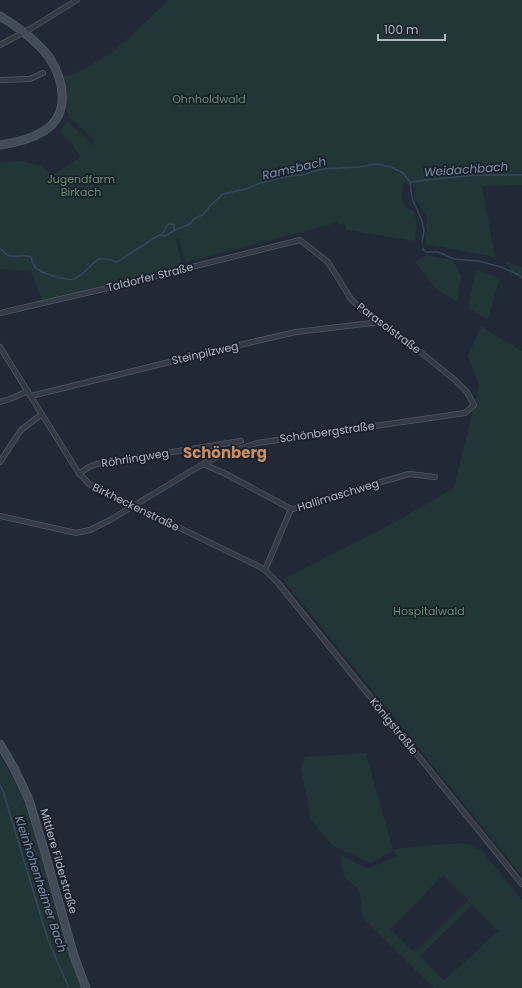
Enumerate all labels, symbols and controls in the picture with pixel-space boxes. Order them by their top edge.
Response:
scale bar [378,16,445,42]
text: 100 m [384,21,418,38]
park label: Ohnholdwald [172,91,246,107]
water label: Ramsbach [260,152,328,184]
water label: Weidachbach [423,158,509,180]
park label: Jugendfarm Birkach [47,171,115,200]
street label: Taldorfer Straße [105,258,195,295]
street label: Parasolstraße [354,299,424,357]
street label: Steinpilzweg [170,338,240,368]
street label: Schönbergstraße [279,417,376,447]
district label: Schönberg [183,442,267,463]
street label: Röhrlingweg [100,445,170,471]
street label: Hallimaschweg [295,475,381,515]
street label: Birkheckenstraße [90,479,182,535]
park label: Hospitalwald [393,603,465,619]
street label: Königsträßle [366,694,422,758]
street label: Mittlere Filderstraße [36,807,82,916]
water label: Kleinhohenheimer Bach [11,813,71,955]

